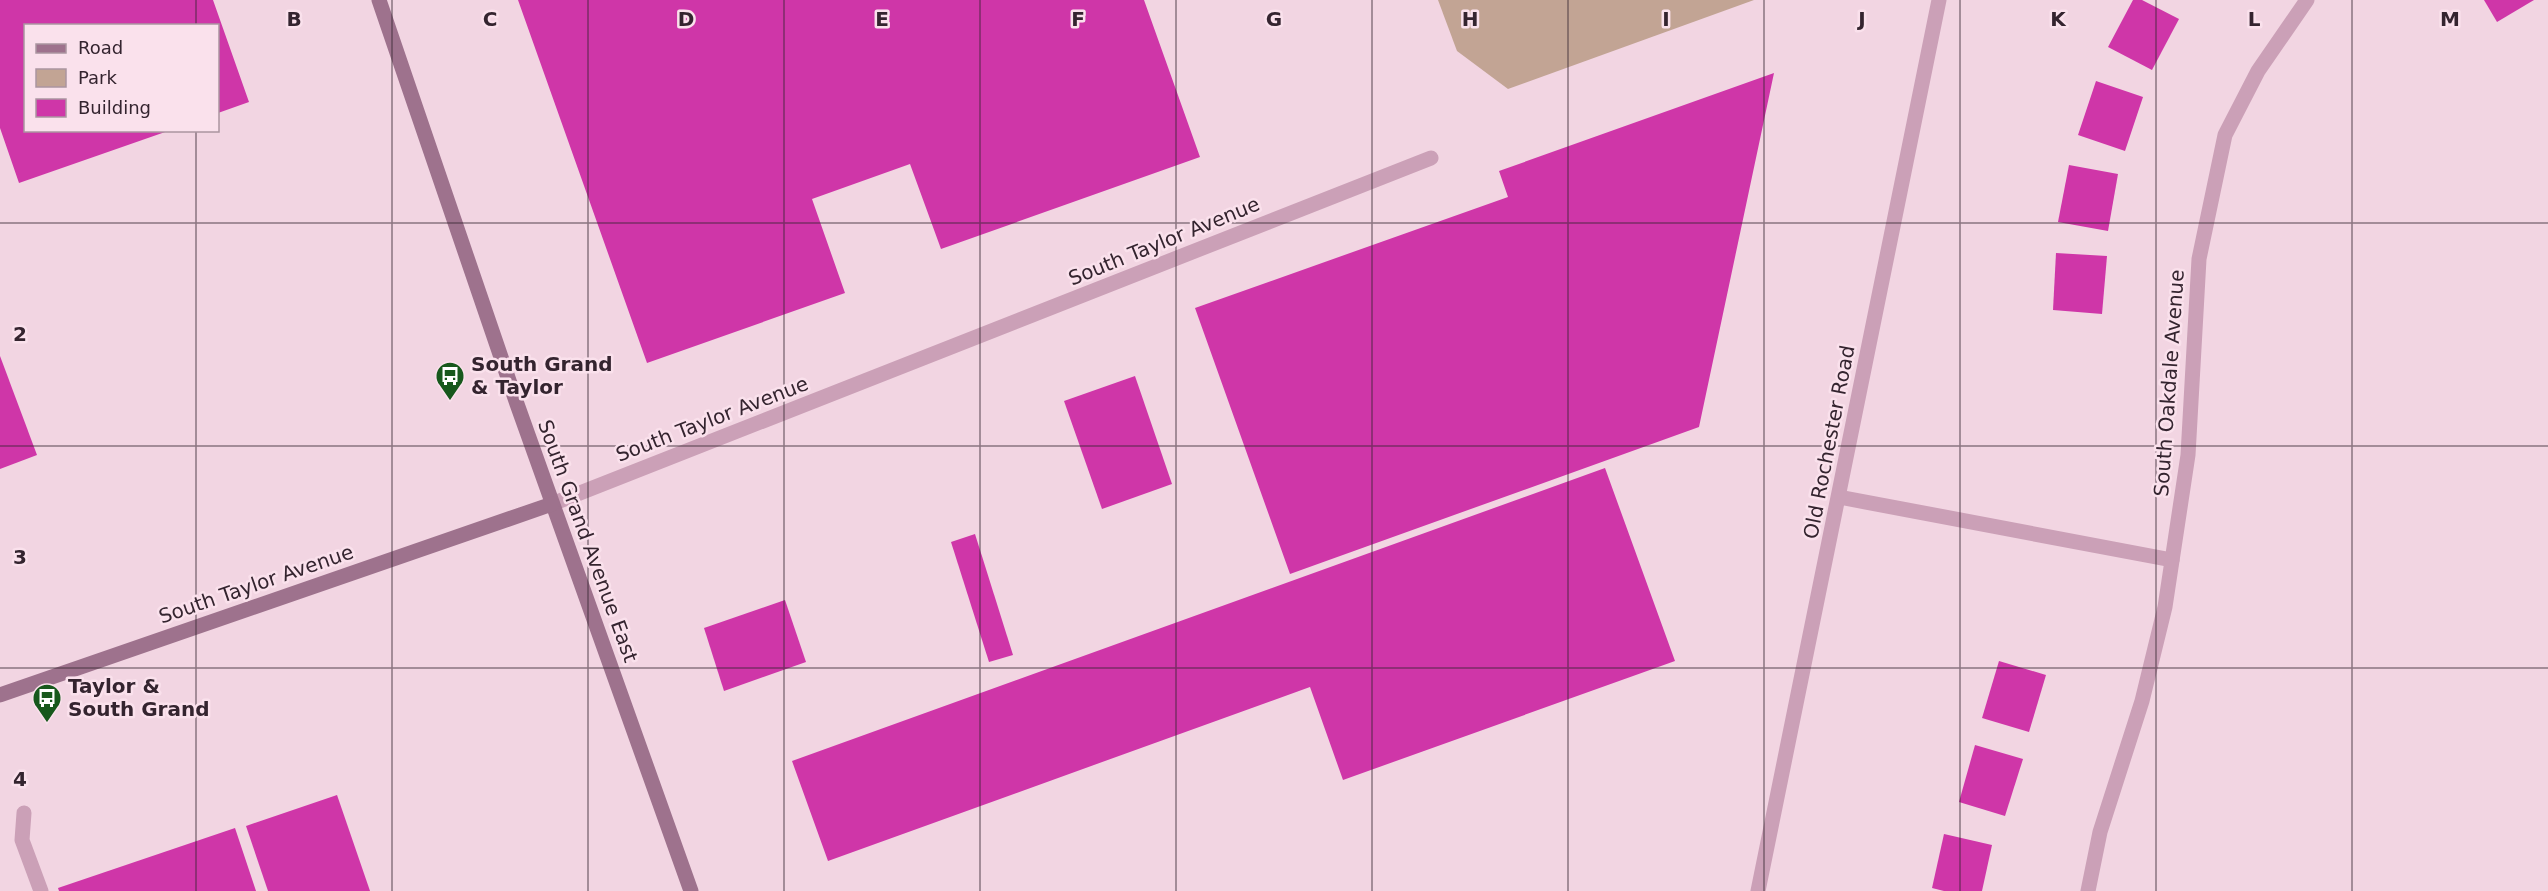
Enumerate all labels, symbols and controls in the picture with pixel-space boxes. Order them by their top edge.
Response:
text: B [286,7,302,31]
text: C [483,7,497,31]
text: D [678,7,694,31]
text: E [875,7,889,31]
text: F [1071,7,1085,31]
text: G [1266,7,1282,31]
text: H [1462,7,1478,31]
text: I [1662,7,1670,31]
text: J [1856,7,1866,31]
text: K [2050,7,2067,31]
text: L [2248,7,2261,31]
text: M [2440,7,2460,31]
legend [24,24,219,132]
text: Road [78,37,123,58]
text: Park [78,67,117,88]
text: Building [78,97,151,118]
street label: South Taylor Avenue [1065,192,1263,290]
street label: South Oakdale Avenue [2149,269,2189,497]
text: 2 [13,322,27,346]
street label: Old Rochester Road [1798,343,1860,541]
place label: South Grand & Taylor [471,352,612,399]
bus stop icon: South Grand & Taylor [434,360,466,402]
street label: South Taylor Avenue [612,371,812,467]
street label: South Grand Avenue East [533,417,643,666]
street label: South Taylor Avenue [156,539,356,629]
text: 3 [13,545,27,569]
place label: Taylor & South Grand [68,674,209,721]
bus stop icon: Taylor & South Grand [31,682,63,724]
text: 4 [13,767,27,791]

